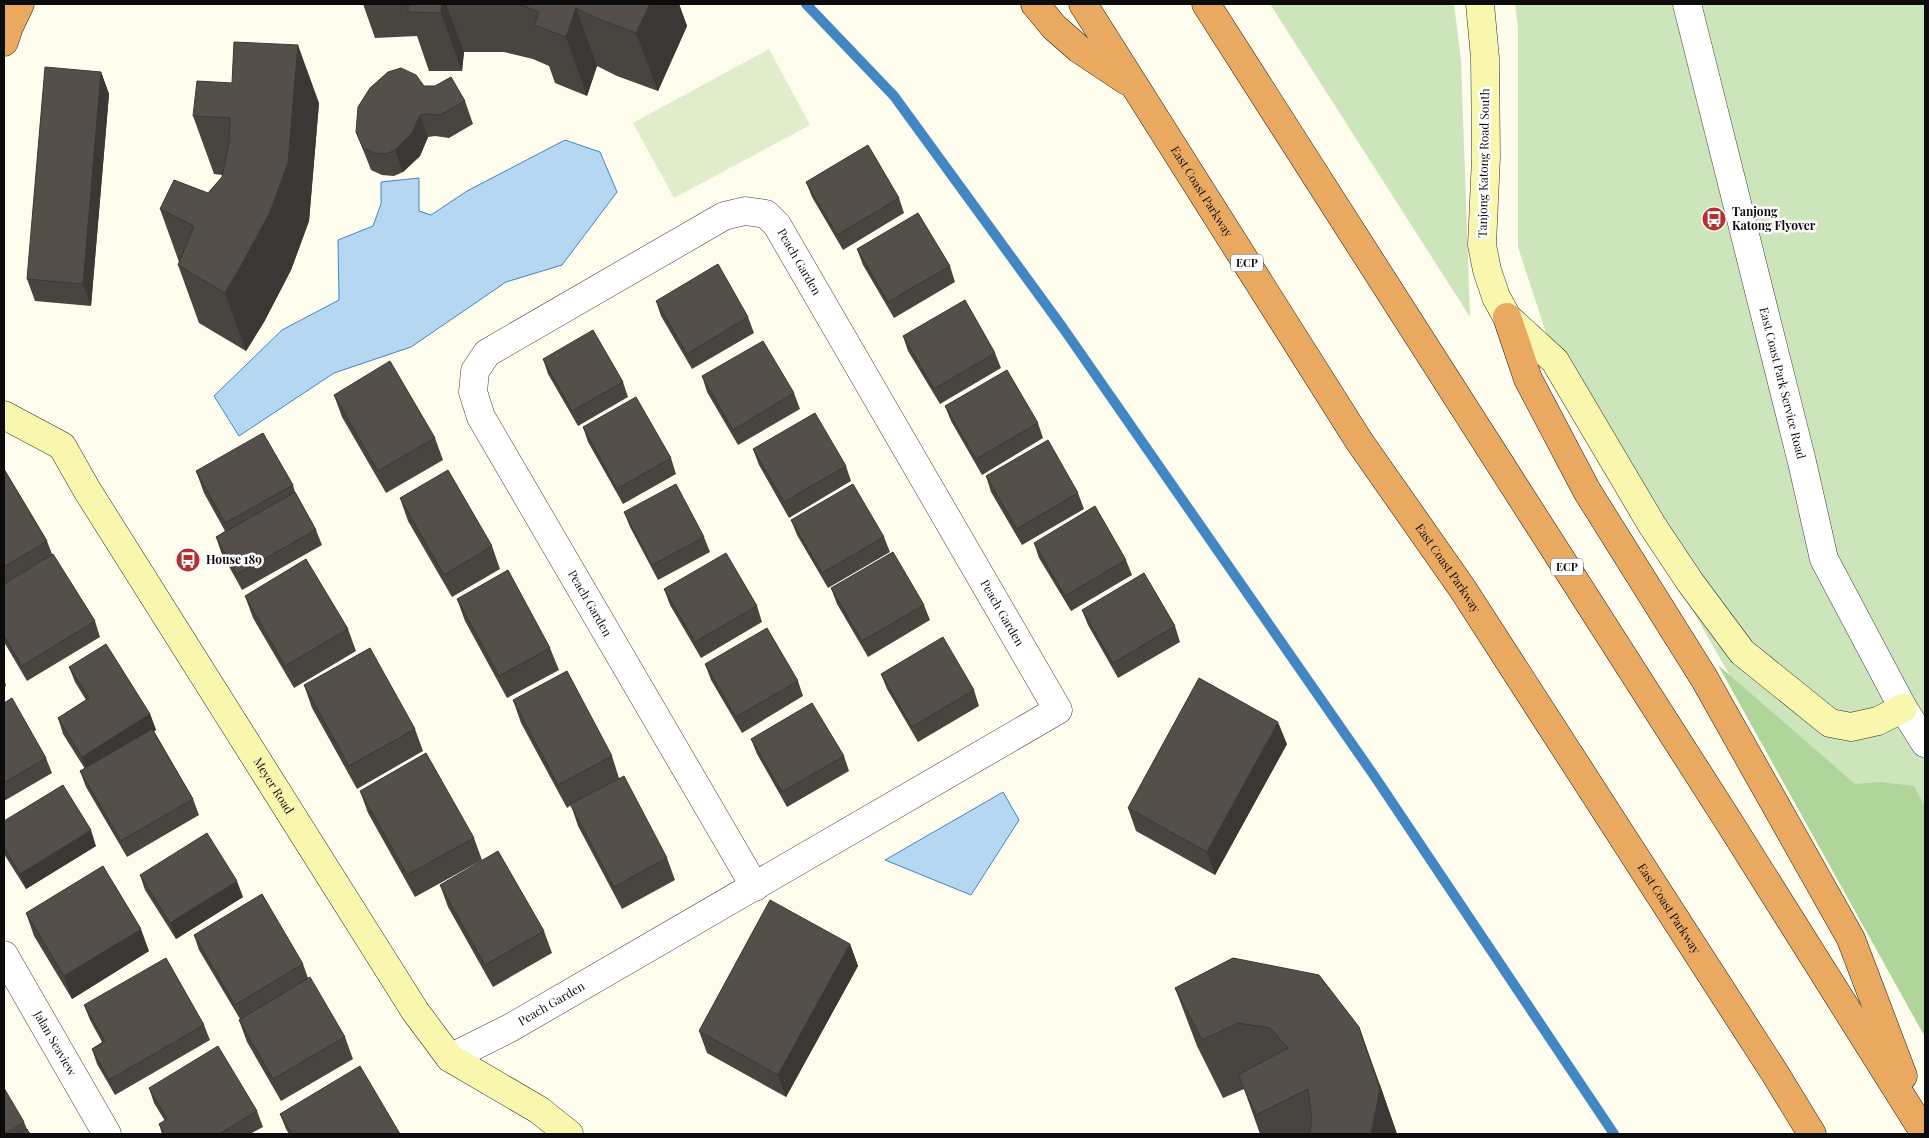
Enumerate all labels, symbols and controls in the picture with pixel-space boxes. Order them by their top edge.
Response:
street label: Tanjong Katong Road South [1474,88,1492,238]
street label: East Coast Parkway [1168,143,1237,240]
place label: Tanjong Katong Flyover [1732,203,1816,233]
bus stop icon: Tanjong Katong Flyover [1701,206,1727,232]
street label: Peach Garden [774,225,825,298]
road number: ECP [1231,254,1263,272]
street label: East Coast Park Service Road [1756,305,1810,461]
street label: East Coast Parkway [1412,520,1485,615]
bus stop icon: House 189 [175,547,201,573]
place label: House 189 [206,551,262,567]
road number: ECP [1551,558,1583,576]
street label: Peach Garden [565,567,616,639]
street label: Peach Garden [977,576,1028,649]
street label: Meyer Road [250,754,298,817]
street label: East Coast Parkway [1635,860,1705,957]
street label: Peach Garden [515,977,587,1029]
street label: Jalan Seaview [30,1007,81,1079]

